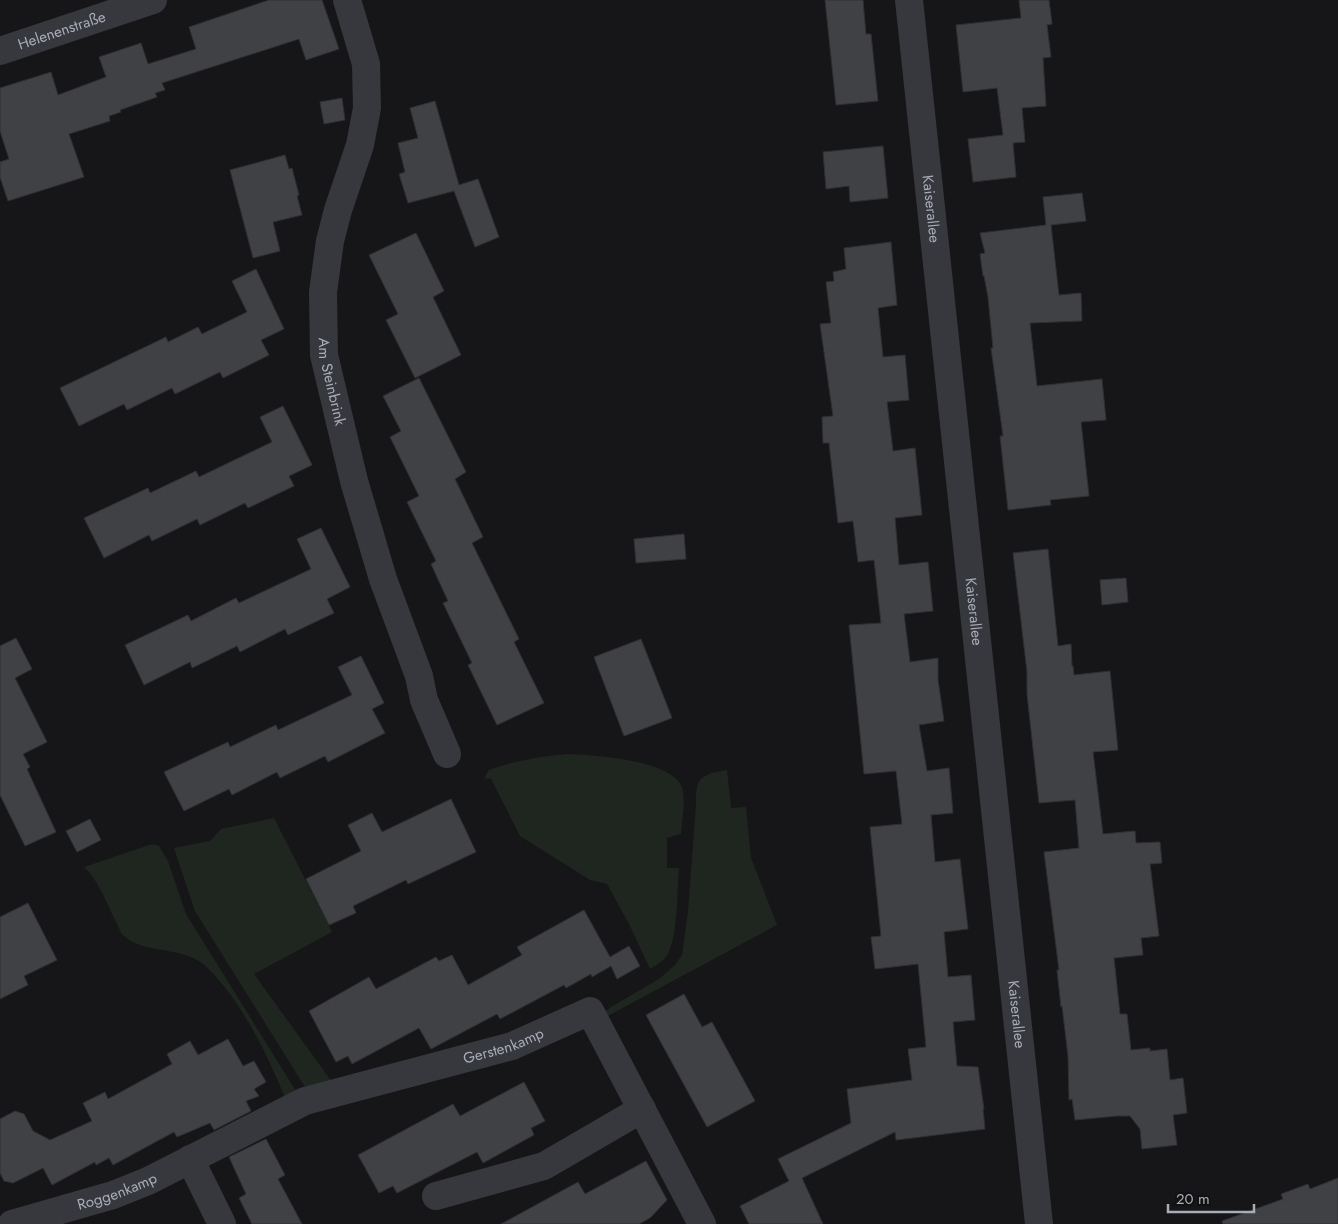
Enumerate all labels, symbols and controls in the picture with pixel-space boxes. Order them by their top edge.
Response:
street label: Helenenstraße [15,5,109,55]
street label: Kaiserallee [917,174,946,244]
street label: Am Steinbrink [313,337,352,428]
street label: Kaiserallee [959,577,989,647]
street label: Kaiserallee [1002,979,1031,1050]
street label: Gerstenkamp [461,1022,548,1070]
street label: Roggenkamp [75,1167,161,1216]
scale bar [1168,1182,1254,1214]
text: 20 m [1176,1188,1210,1210]

